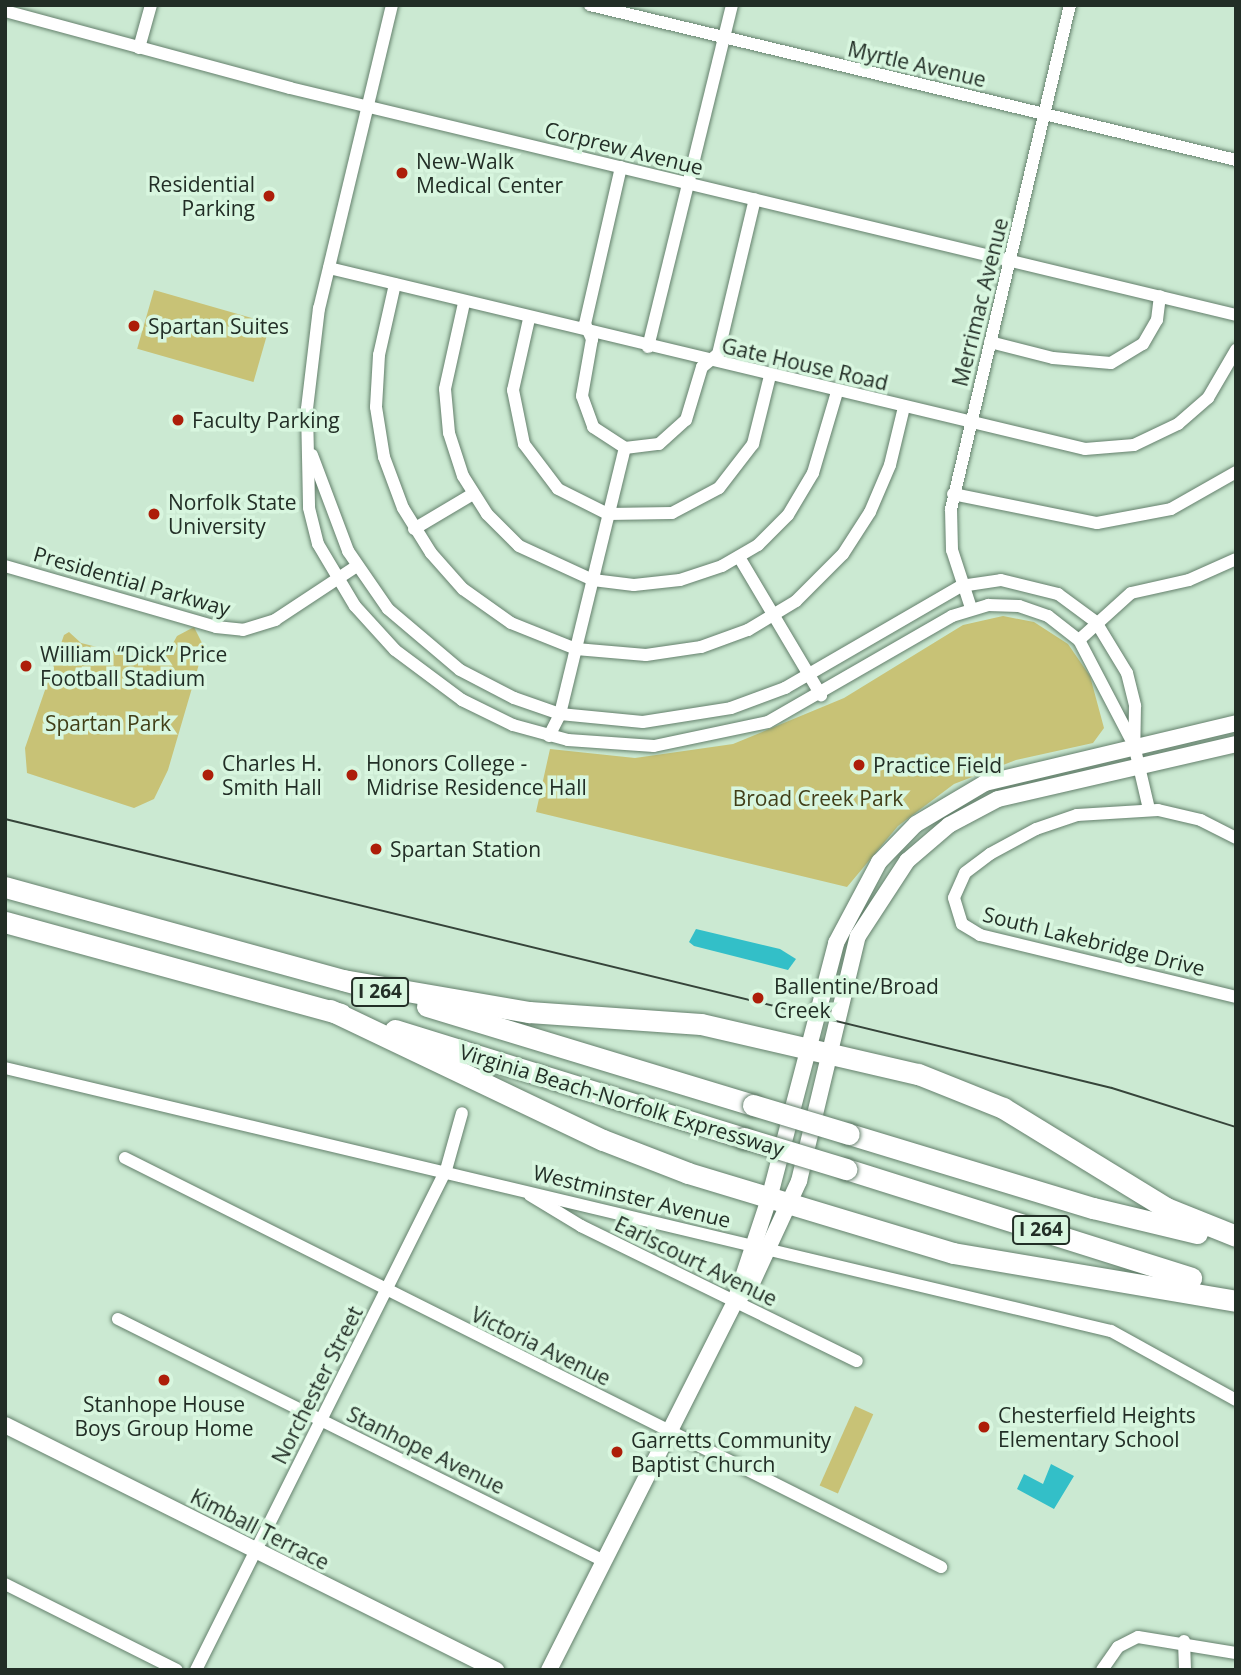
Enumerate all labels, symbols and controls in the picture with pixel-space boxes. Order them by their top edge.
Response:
street label: Myrtle Avenue [845,36,989,92]
street label: Corprew Avenue [542,116,706,180]
place label: New-Walk Medical Center [416,148,563,198]
marker: New-Walk Medical Center [394,165,410,181]
place label: Residential Parking [148,171,255,221]
marker: Residential Parking [261,188,277,204]
street label: Merrimac Avenue [947,215,1013,389]
place label: Spartan Suites [148,313,289,339]
marker: Spartan Suites [126,318,142,334]
street label: Gate House Road [719,333,891,395]
place label: Faculty Parking [192,407,340,433]
marker: Faculty Parking [170,412,186,428]
place label: Norfolk State University [168,489,296,539]
marker: Norfolk State University [146,506,162,522]
street label: Presidential Parkway [31,541,233,621]
place label: William “Dick” Price Football Stadium [40,641,227,691]
marker: William “Dick” Price Football Stadium [18,658,34,674]
park label: Spartan Park [45,710,171,736]
place label: Charles H. Smith Hall [222,750,322,800]
place label: Honors College - Midrise Residence Hall [366,750,587,800]
place label: Practice Field [873,752,1002,778]
marker: Practice Field [851,757,867,773]
marker: Charles H. Smith Hall [200,767,216,783]
marker: Honors College - Midrise Residence Hall [344,767,360,783]
park label: Broad Creek Park [733,785,903,811]
place label: Spartan Station [390,836,541,862]
marker: Spartan Station [368,841,384,857]
street label: South Lakebridge Drive [980,901,1208,981]
place label: Ballentine/Broad Creek [774,973,939,1023]
road number: I 264 [350,976,410,1008]
marker: Ballentine/Broad Creek [748,988,768,1008]
street label: Virginia Beach-Norfolk Expressway [457,1039,787,1161]
street label: Westminster Avenue [531,1159,733,1233]
street label: Earlscourt Avenue [611,1211,781,1311]
road number: I 264 [1011,1214,1071,1246]
street label: Victoria Avenue [467,1301,615,1391]
street label: Norchester Street [266,1302,368,1468]
marker: Stanhope House Boys Group Home [156,1372,172,1388]
place label: Stanhope House Boys Group Home [74,1391,254,1441]
street label: Stanhope Avenue [343,1401,509,1499]
place label: Chesterfield Heights Elementary School [998,1402,1196,1452]
marker: Chesterfield Heights Elementary School [976,1419,992,1435]
place label: Garretts Community Baptist Church [631,1427,831,1477]
marker: Garretts Community Baptist Church [609,1444,625,1460]
street label: Kimball Terrace [186,1483,334,1575]

